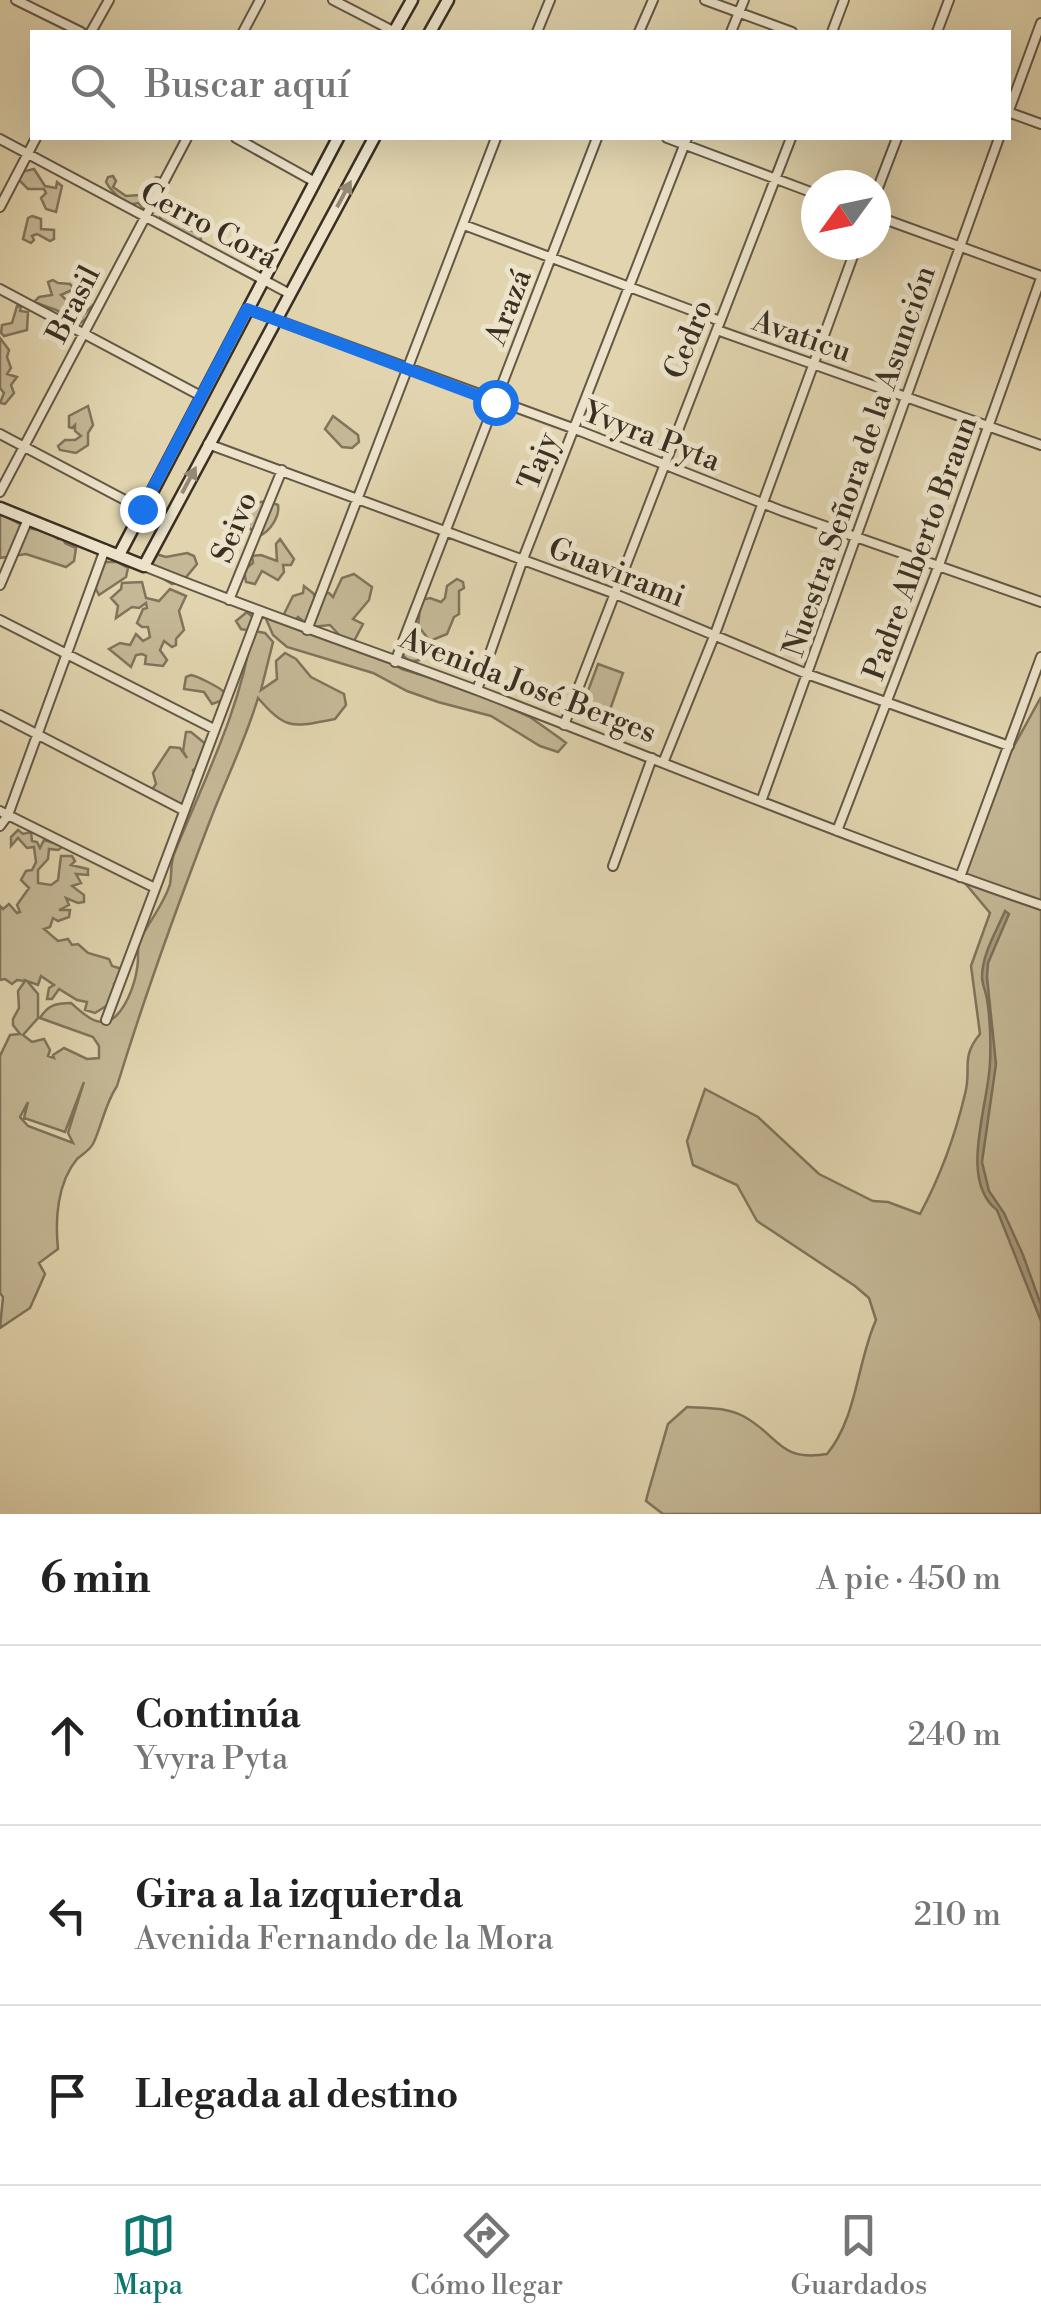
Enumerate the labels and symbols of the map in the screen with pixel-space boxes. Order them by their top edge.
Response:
north arrow [801,170,891,260]
street label: Cerro Corá [133,174,285,278]
one-way arrow [335,179,352,208]
street label: Brasil [38,260,109,350]
street label: Nuestra Señora de la Asunción [775,261,945,662]
street label: Arazá [477,263,541,352]
street label: Cedro [656,294,722,385]
street label: Avaticu [746,302,856,372]
route start [473,380,519,426]
street label: Yvyra Pyta [576,393,726,481]
street label: Padre Alberto Braun [856,411,986,686]
street label: Tajy [510,427,568,496]
one-way arrow [180,465,197,494]
street label: Seivo [204,486,266,569]
route end [120,487,166,533]
street label: Guavirami [543,530,690,616]
street label: Avenida José Berges [393,619,661,752]

